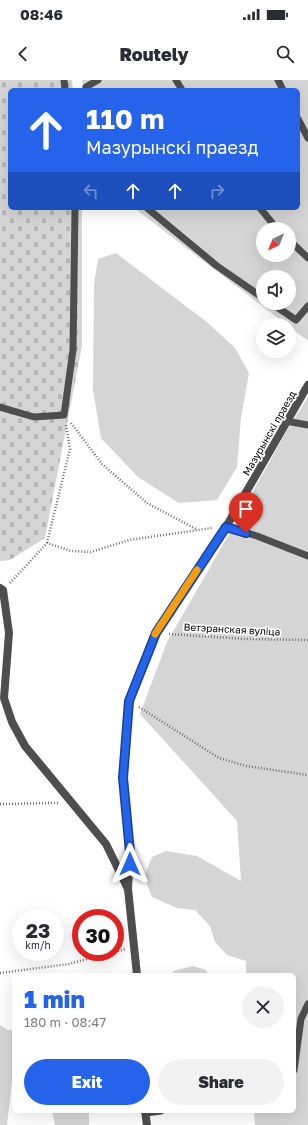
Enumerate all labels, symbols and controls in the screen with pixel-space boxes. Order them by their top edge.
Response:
text: 08:46 [20,5,63,23]
icon: back [12,43,34,65]
text: Routely [120,43,188,65]
icon: search [274,43,296,65]
text: 110 m [86,102,165,135]
icon: ahead [20,104,72,156]
text: Мазурынскі праезд [86,136,258,158]
icon: left [80,180,102,202]
icon: ahead [122,180,144,202]
icon: ahead [164,180,186,202]
icon: right [206,180,228,202]
north arrow [256,222,296,262]
map controls [256,222,296,358]
button: sound [256,270,296,310]
button: layers [256,318,296,358]
street label: Мазурынскі праезд [240,389,298,477]
pin [229,492,263,533]
icon: arrive [235,498,257,520]
street label: Ветэранская вуліца [183,620,281,638]
position arrow [109,843,151,885]
speed limit sign: 30 [72,909,124,961]
text: 23 [26,918,50,942]
text: km/h [25,939,51,951]
text: 1 min [24,984,85,1013]
button: close [242,986,284,1028]
text: 180 m · 08:47 [24,1014,106,1030]
button: Exit [24,1059,150,1105]
button: Share [158,1059,284,1105]

